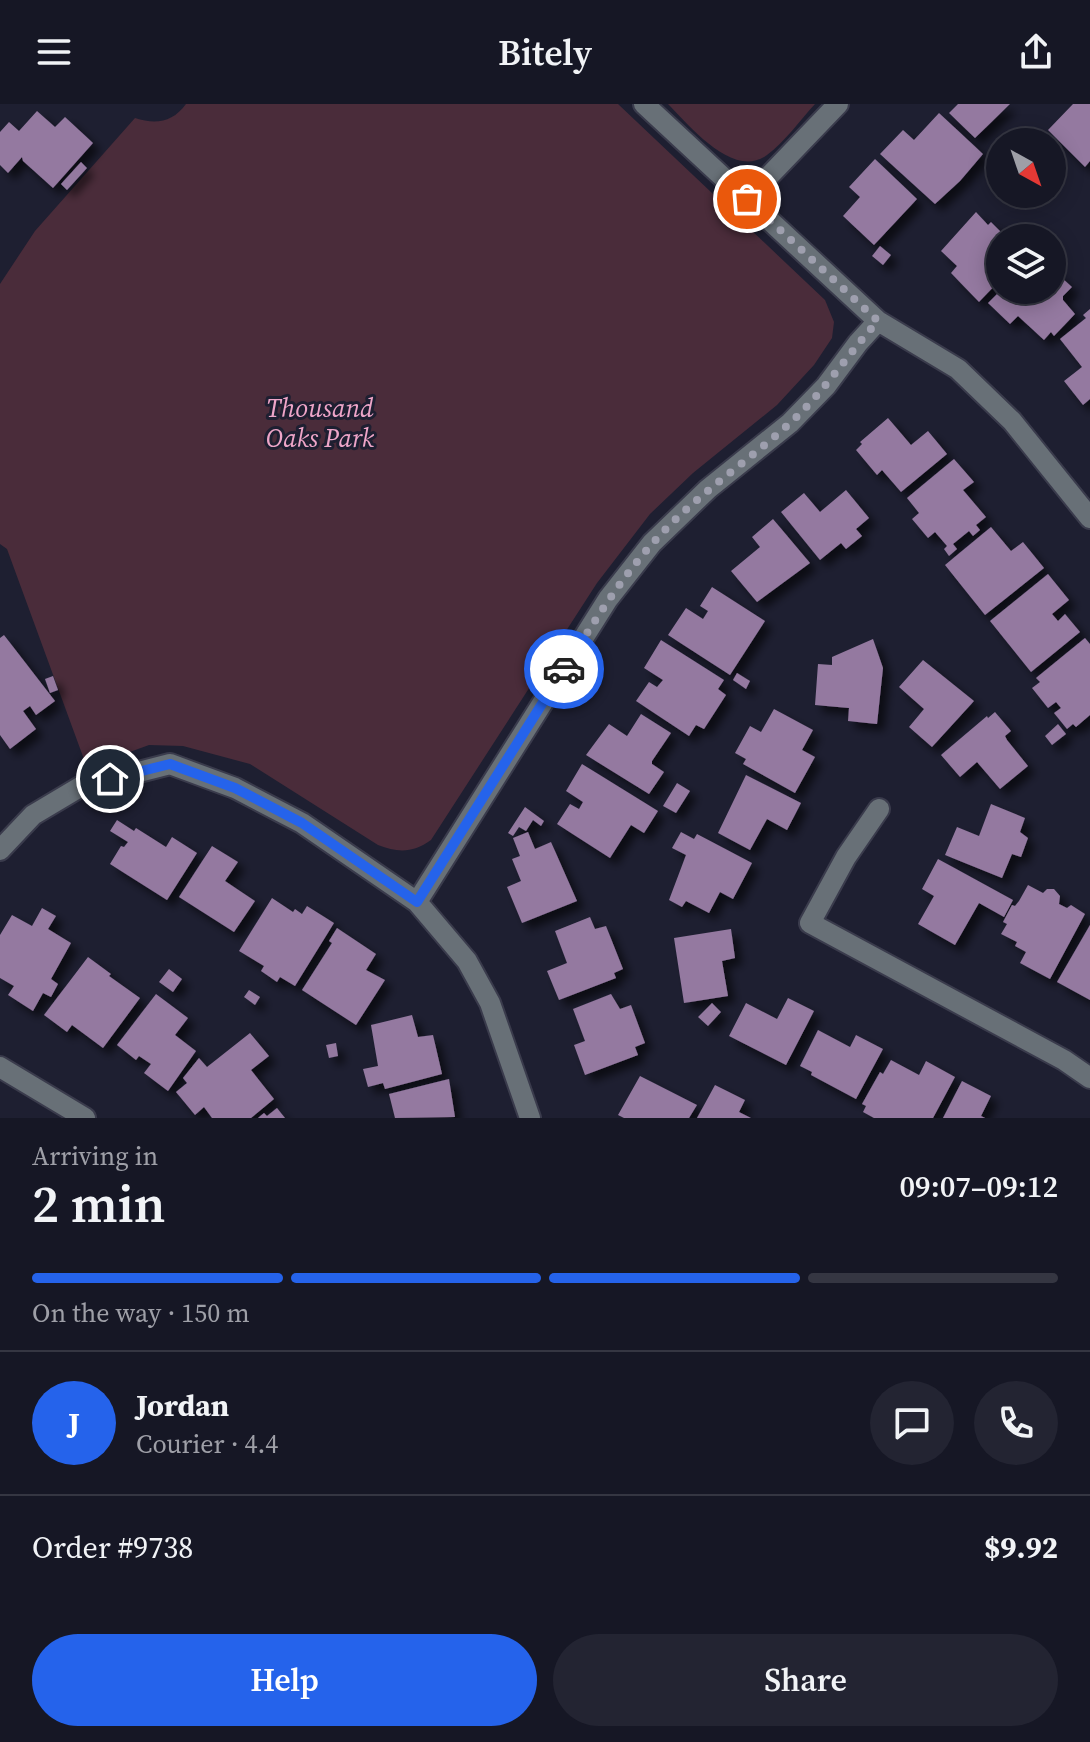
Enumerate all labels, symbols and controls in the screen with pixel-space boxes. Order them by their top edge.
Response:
text: Bitely [498,28,592,77]
icon: menu [32,30,76,74]
icon: share [1014,30,1058,74]
north arrow [986,128,1066,208]
map controls [986,128,1066,304]
pin [713,165,781,233]
icon: bag [725,177,769,221]
button: layers [986,224,1066,304]
park label: Thousand Oaks Park [266,390,375,456]
courier [524,629,604,709]
icon: car [542,647,586,691]
pin [76,745,144,813]
icon: home [88,757,132,801]
text: Arriving in [32,1138,158,1174]
text: 09:07–09:12 [899,1166,1058,1207]
text: 2 min [32,1168,165,1239]
text: On the way · 150 m [32,1295,250,1331]
button: chat [870,1381,954,1465]
button: phone [974,1381,1058,1465]
text: Jordan [136,1385,229,1426]
text: J [68,1403,80,1444]
text: Courier · 4.4 [136,1426,278,1462]
text: Order #9738 [32,1527,193,1568]
text: $9.92 [984,1527,1058,1568]
button: Help [32,1634,537,1726]
button: Share [553,1634,1058,1726]

